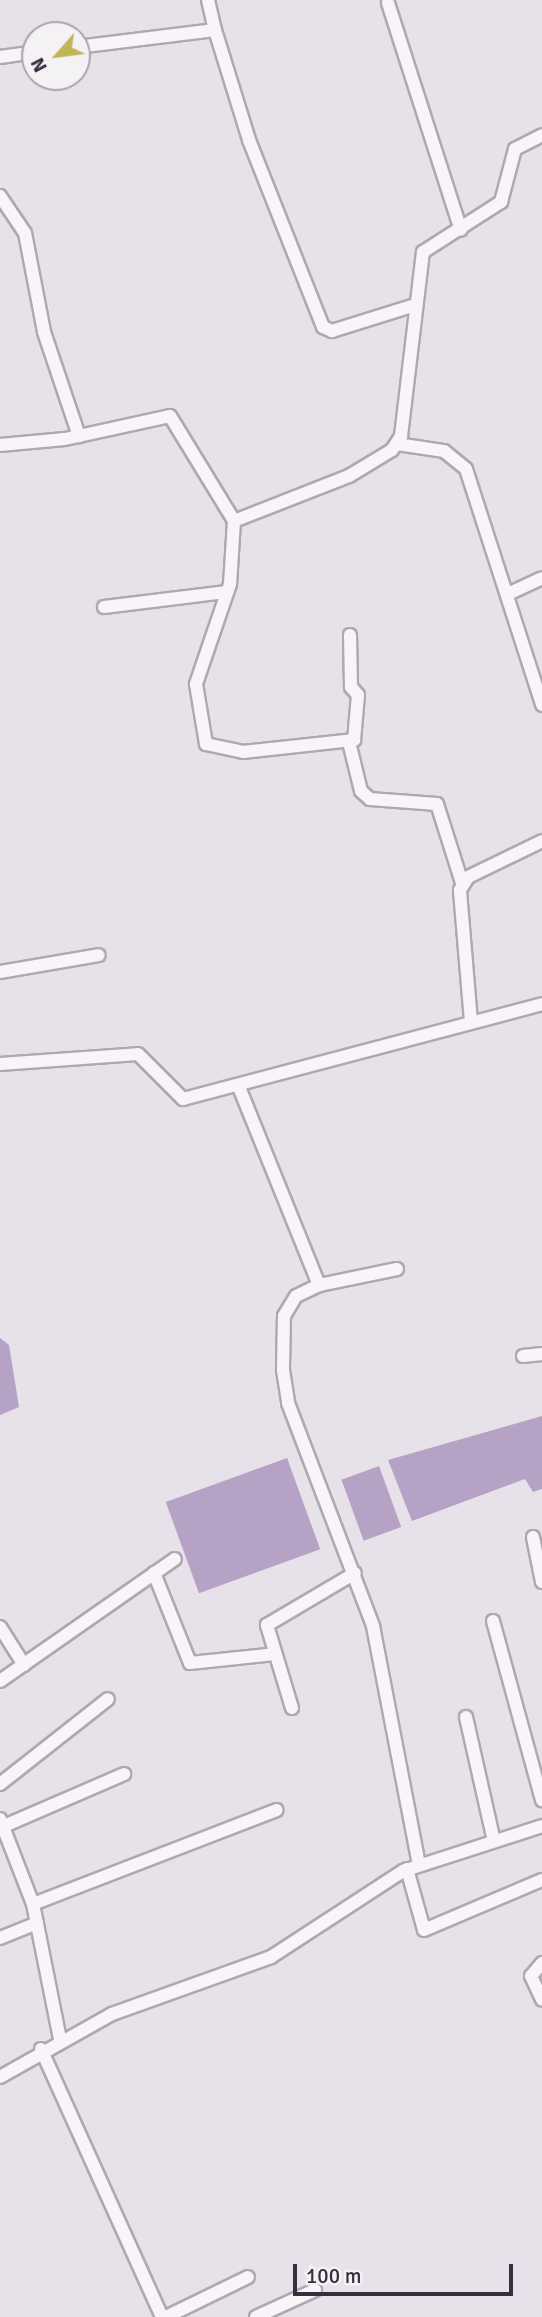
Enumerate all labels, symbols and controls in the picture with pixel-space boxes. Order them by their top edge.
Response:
north arrow [21,21,91,91]
text: N [26,53,53,76]
scale bar [297,2250,518,2294]
text: 100 m [306,2263,361,2289]

